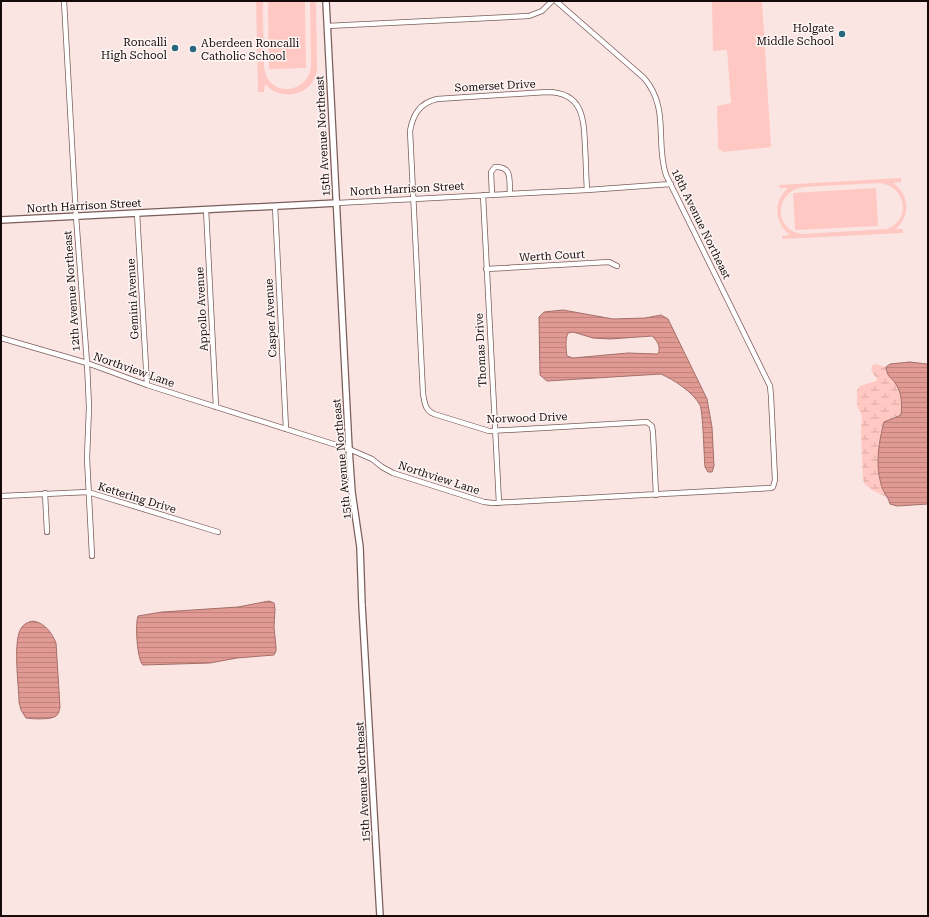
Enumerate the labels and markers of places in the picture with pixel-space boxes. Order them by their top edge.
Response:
place label: Holgate Middle School [757,22,835,48]
marker: Holgate Middle School [837,29,847,39]
place label: Roncalli High School [101,36,168,62]
place label: Aberdeen Roncalli Catholic School [201,37,300,63]
marker: Roncalli High School [170,43,180,53]
marker: Aberdeen Roncalli Catholic School [188,44,198,54]

